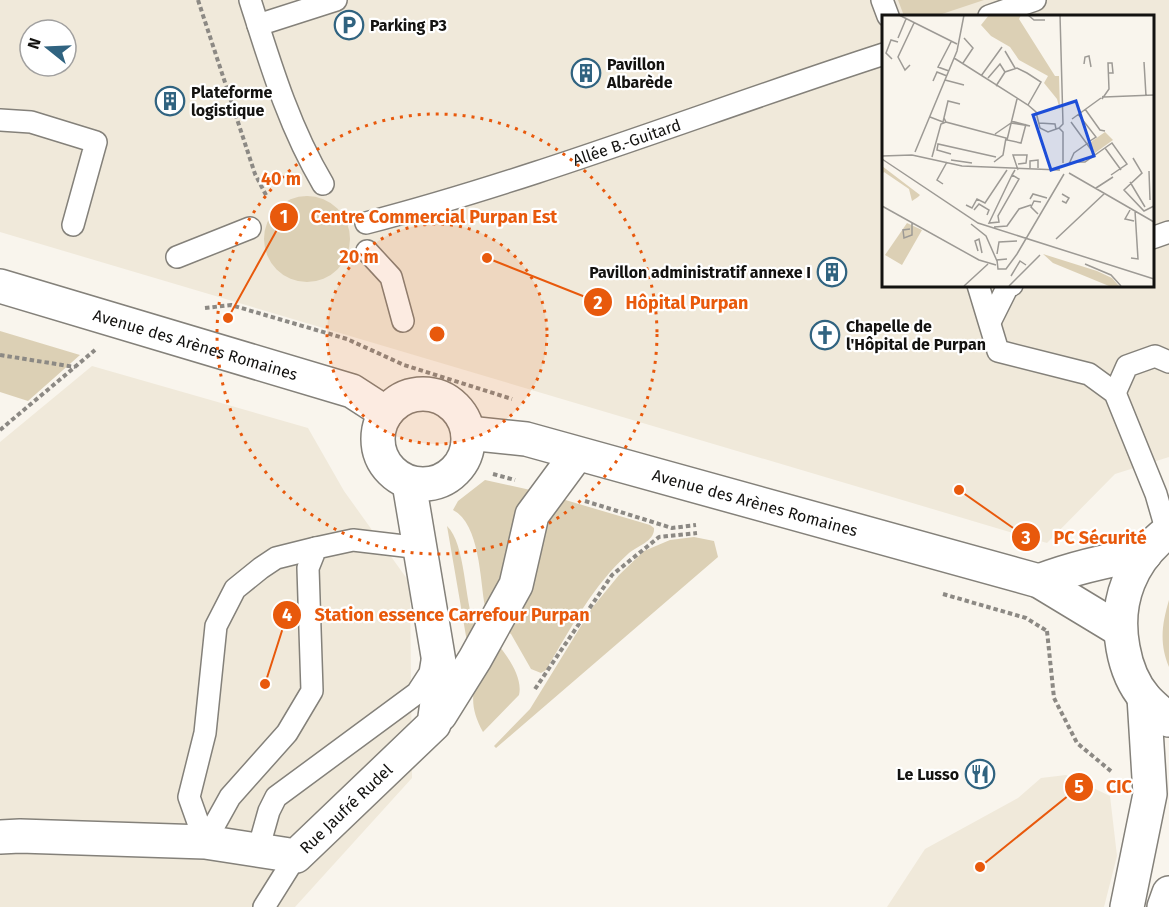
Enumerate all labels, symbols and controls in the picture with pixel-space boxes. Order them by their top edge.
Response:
parking icon: Parking P3 [333,9,365,41]
inset map [882,15,1154,286]
place label: Parking P3 [370,16,447,35]
north arrow [18,18,78,78]
text: N [24,36,45,51]
place label: Pavillon Albarède [606,55,673,92]
building icon: Pavillon Albarède [570,57,602,89]
place label: Plateforme logistique [191,83,272,120]
building icon: Plateforme logistique [154,85,186,117]
street label: Allée B.-Guitard [570,115,683,170]
text: 40 m [261,168,301,190]
callout: Centre Commercial Purpan Est [269,199,569,235]
text: 1 [280,206,288,228]
text: Centre Commercial Purpan Est [311,206,558,228]
text: 20 m [339,246,379,268]
building icon: Pavillon administratif annexe I [816,256,848,288]
place label: Pavillon administratif annexe I [589,263,811,282]
callout: Hôpital Purpan [583,284,760,320]
text: 2 [593,292,603,314]
text: Hôpital Purpan [625,292,749,314]
street label: Avenue des Arènes Romaines [91,305,300,384]
place label: Chapelle de l'Hôpital de Purpan [846,317,986,354]
church icon: Chapelle de l'Hôpital de Purpan [809,319,841,351]
centre of rings [427,324,447,344]
street label: Avenue des Arènes Romaines [650,465,860,540]
callout: PC Sécurité [1011,519,1159,555]
text: 3 [1020,527,1031,549]
text: PC Sécurité [1053,527,1147,549]
callout: Station essence Carrefour Purpan [272,597,601,633]
text: 4 [282,604,292,626]
text: Station essence Carrefour Purpan [314,604,590,626]
restaurant icon: Le Lusso [964,758,996,790]
street label: Rue Jaufré Rudel [296,760,397,857]
place label: Le Lusso [897,765,959,784]
callout: CIC [1064,769,1144,805]
text: 5 [1074,776,1084,798]
text: CIC [1106,776,1133,798]

